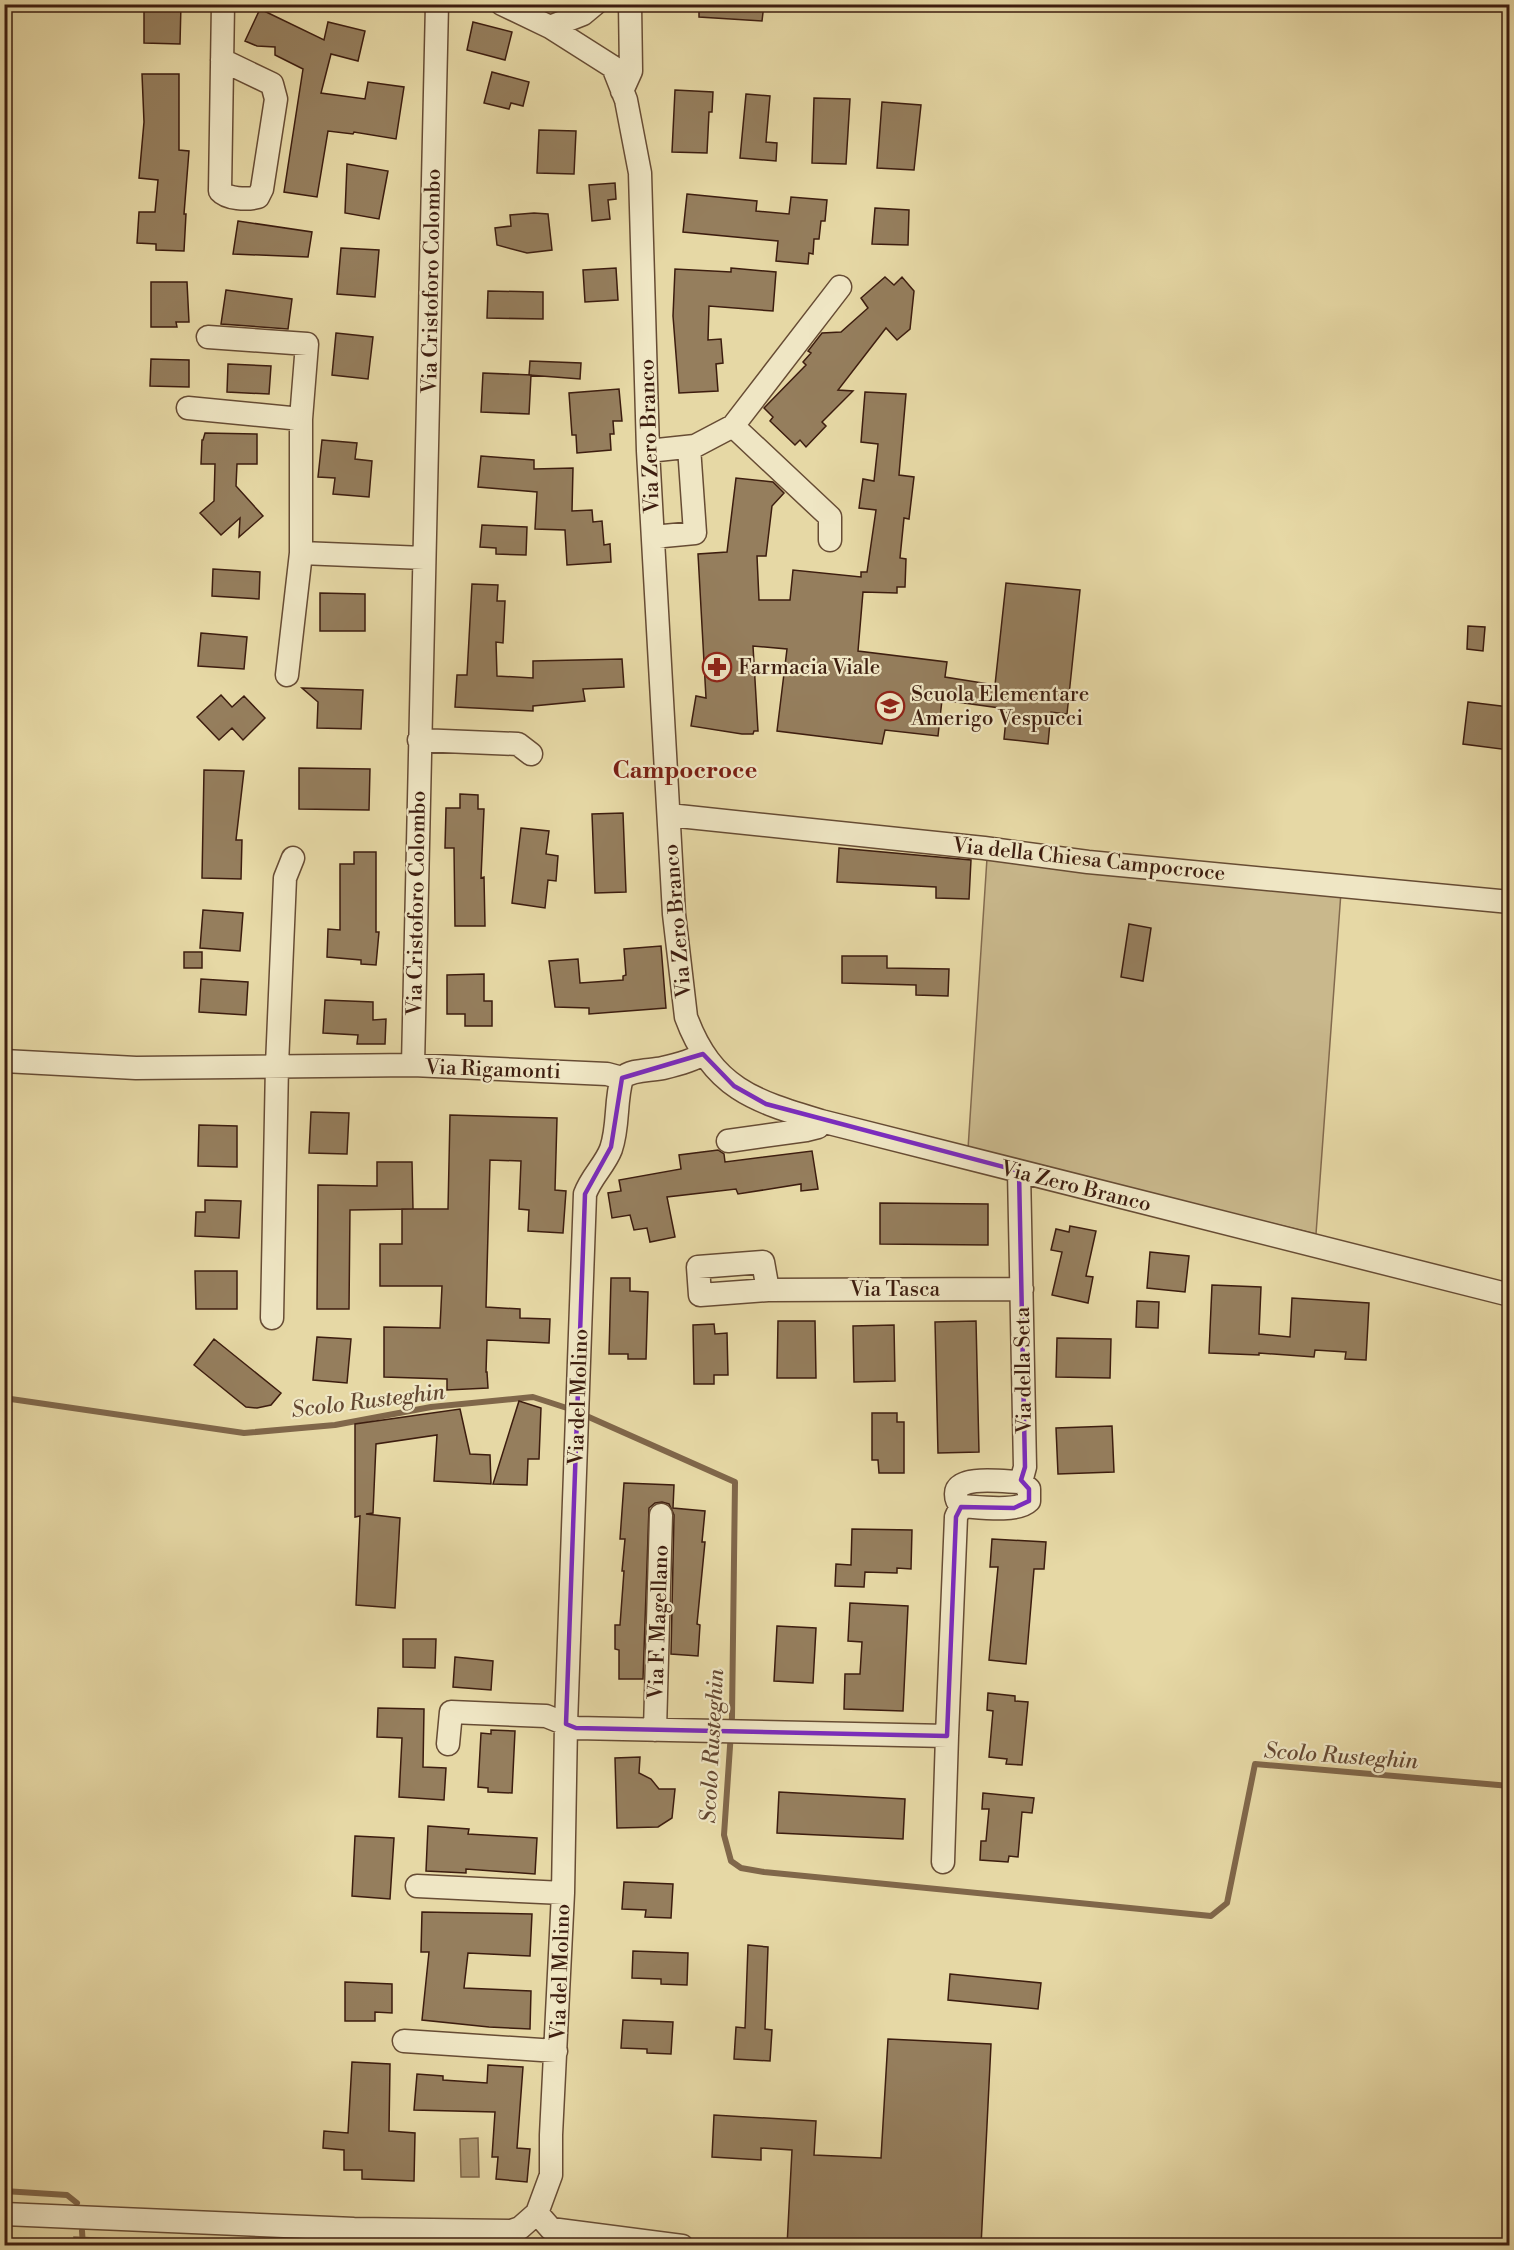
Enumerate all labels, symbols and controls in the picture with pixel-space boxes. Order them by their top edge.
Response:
street label: Via Cristoforo Colombo [417,168,447,395]
street label: Via Zero Branco [634,358,666,514]
pharmacy icon: Farmacia Viale [701,651,733,683]
place label: Farmacia Viale [738,655,880,681]
place label: Scuola Elementare Amerigo Vespucci [910,682,1089,732]
school or university icon: Scuola Elementare Amerigo Vespucci [874,690,906,722]
district label: Campocroce [613,756,758,786]
street label: Via Cristoforo Colombo [402,790,432,1017]
street label: Via della Chiesa Campocroce [950,833,1227,887]
street label: Via Zero Branco [658,843,698,1000]
street label: Via Rigamonti [424,1055,561,1085]
street label: Via Zero Branco [997,1155,1154,1218]
street label: Via Tasca [849,1277,941,1303]
street label: Via della Seta [1010,1306,1038,1435]
street label: Via del Molino [564,1328,594,1467]
water label: Scolo Rusteghin [290,1379,447,1424]
street label: Via F. Magellano [643,1544,675,1701]
water label: Scolo Rusteghin [695,1668,730,1824]
water label: Scolo Rusteghin [1263,1738,1420,1775]
street label: Via del Molino [546,1903,576,2042]

